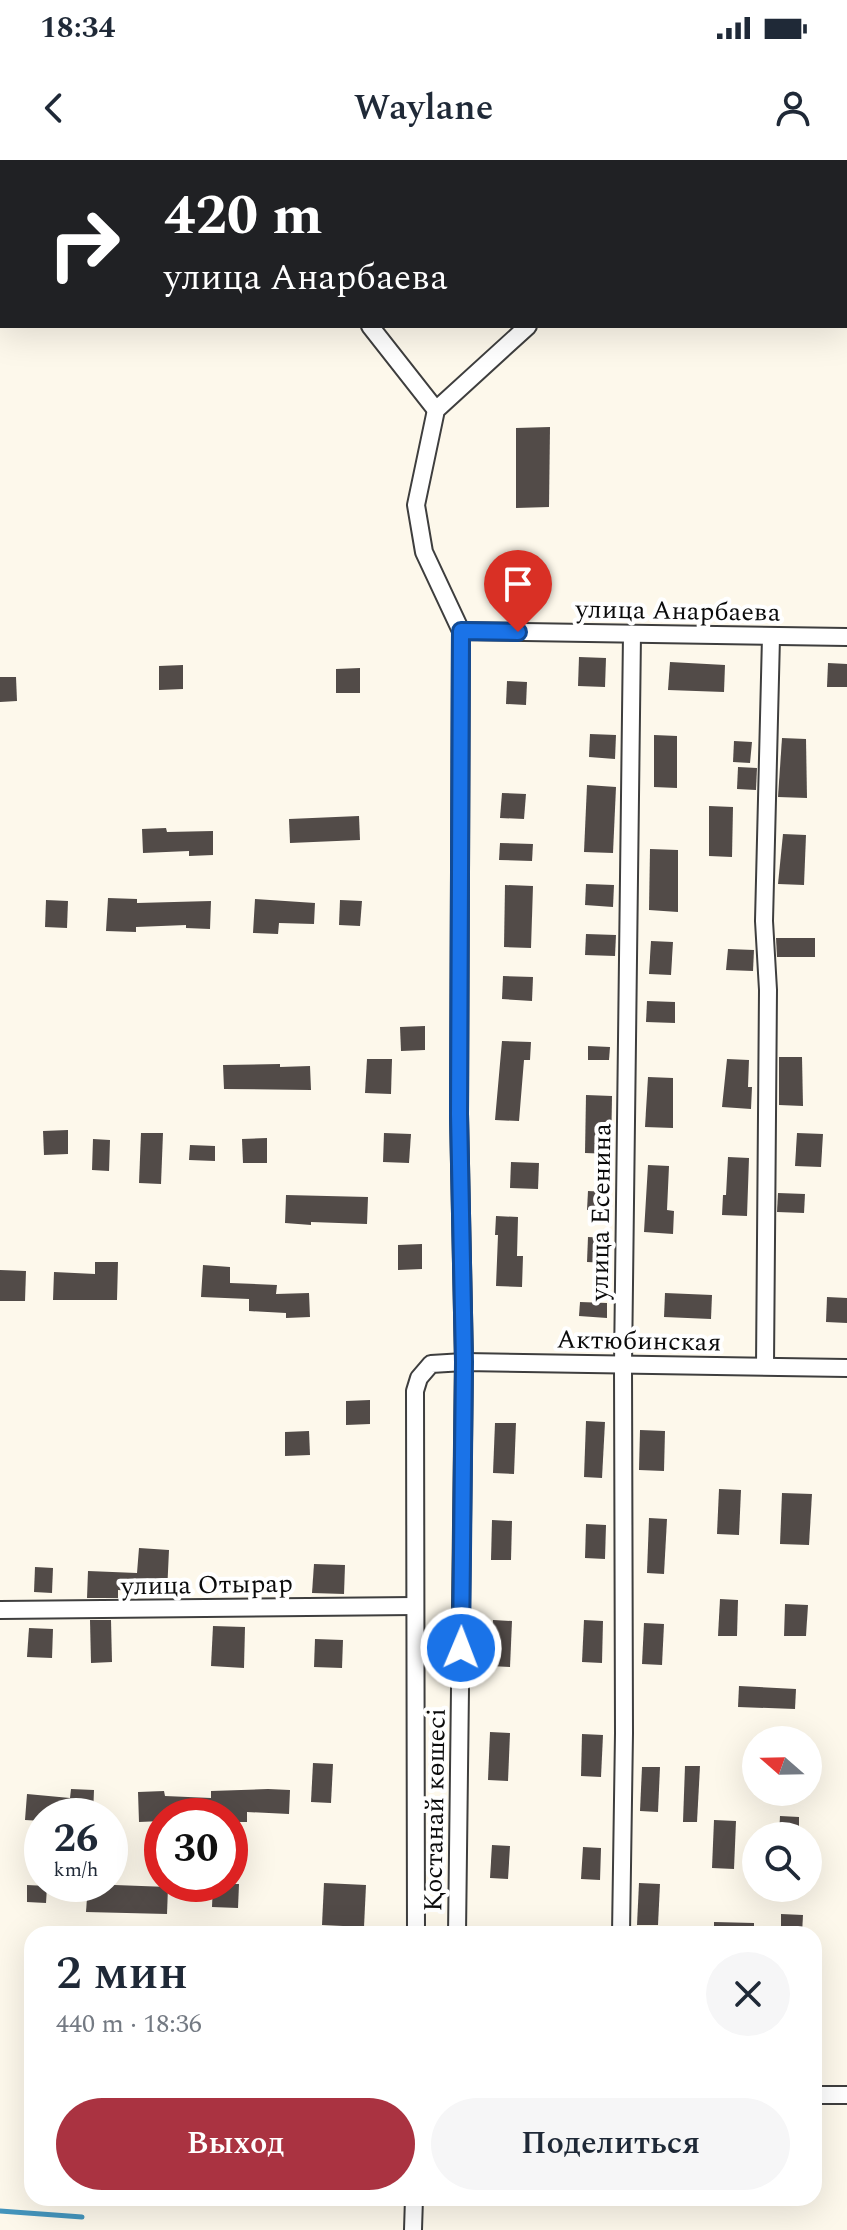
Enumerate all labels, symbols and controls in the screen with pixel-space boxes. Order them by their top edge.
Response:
text: 18:34 [40,5,115,51]
text: Waylane [354,81,493,136]
icon: back [32,86,76,130]
icon: person [771,86,815,130]
text: 420 m [164,174,323,259]
icon: right [32,192,136,296]
text: улица Анарбаева [164,251,448,306]
pin [484,550,552,632]
icon: arrive [496,562,540,606]
street label: улица Анарбаева [574,589,781,633]
street label: улица Есенина [579,1123,623,1302]
street label: Актюбинская [556,1320,722,1362]
street label: улица Отырар [120,1564,293,1607]
position arrow [419,1606,503,1690]
street label: Қостанай көшесі [413,1708,457,1912]
north arrow [742,1726,822,1806]
map controls [742,1726,822,1902]
speed limit sign: 30 [144,1798,248,1902]
text: 26 [54,1809,98,1870]
button: search [742,1822,822,1902]
text: km/h [54,1855,99,1885]
text: 2 мин [56,1937,188,2010]
button: close [706,1952,790,2036]
text: 440 m · 18:36 [56,2004,202,2044]
button: Выход [56,2098,415,2190]
button: Поделиться [431,2098,790,2190]

